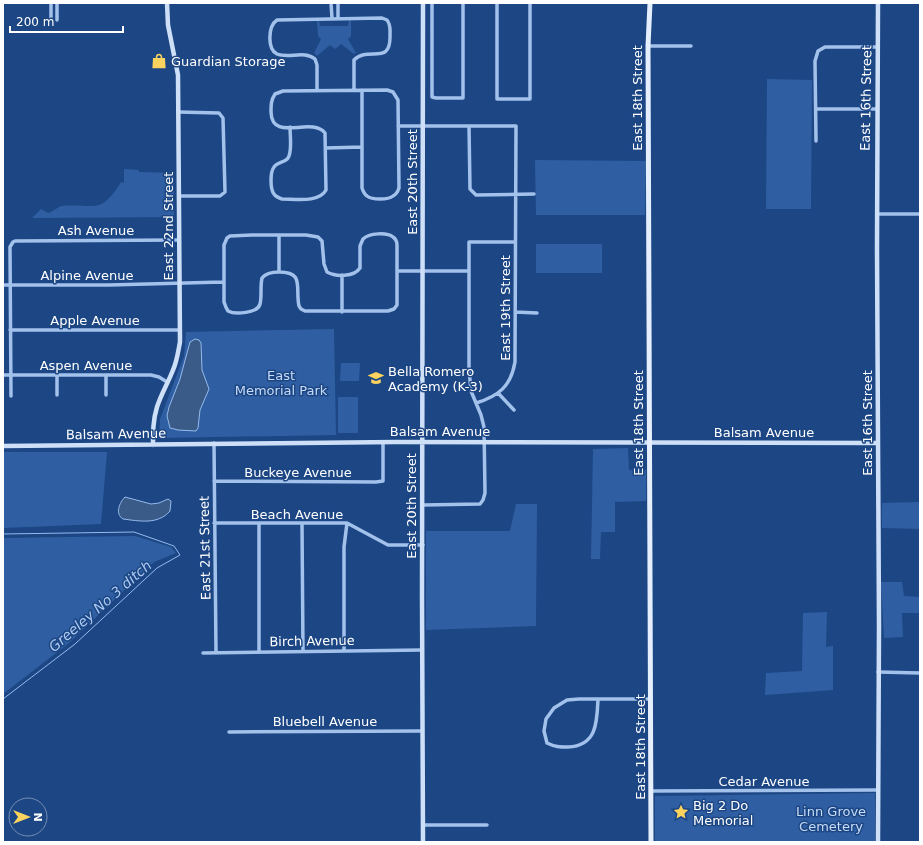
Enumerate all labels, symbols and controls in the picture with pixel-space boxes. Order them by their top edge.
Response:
scale bar [10,8,123,34]
text: 200 m [16,15,54,29]
street label: East 18th Street [630,45,645,151]
street label: East 16th Street [858,45,874,151]
shop icon: Guardian Storage [150,52,168,70]
place label: Guardian Storage [171,54,285,69]
street label: East 20th Street [405,129,420,235]
street label: East 22nd Street [161,172,176,280]
street label: Ash Avenue [58,223,134,238]
street label: East 19th Street [498,255,513,361]
street label: Alpine Avenue [40,268,134,283]
street label: Apple Avenue [50,313,140,328]
street label: Aspen Avenue [40,358,132,373]
place label: Bella Romero Academy (K-3) [388,364,483,394]
park label: East Memorial Park [235,368,328,398]
school or university icon: Bella Romero Academy (K-3) [367,369,385,387]
street label: East 18th Street [631,370,646,476]
street label: East 16th Street [860,370,875,476]
street label: Balsam Avenue [390,424,490,439]
street label: Balsam Avenue [714,425,814,440]
street label: Balsam Avenue [66,426,166,442]
street label: East 20th Street [404,453,419,559]
street label: Buckeye Avenue [244,465,352,480]
street label: East 21st Street [197,496,213,600]
street label: Beach Avenue [251,507,343,522]
water label: Greeley No 3 ditch [45,557,155,655]
street label: Birch Avenue [269,633,355,649]
street label: East 18th Street [633,694,648,800]
street label: Bluebell Avenue [273,714,377,729]
street label: Cedar Avenue [718,774,810,789]
north arrow [8,797,48,837]
place label: Big 2 Do Memorial [693,798,753,828]
place icon: Big 2 Do Memorial [672,803,690,821]
park label: Linn Grove Cemetery [796,804,866,834]
text: N [31,812,44,822]

